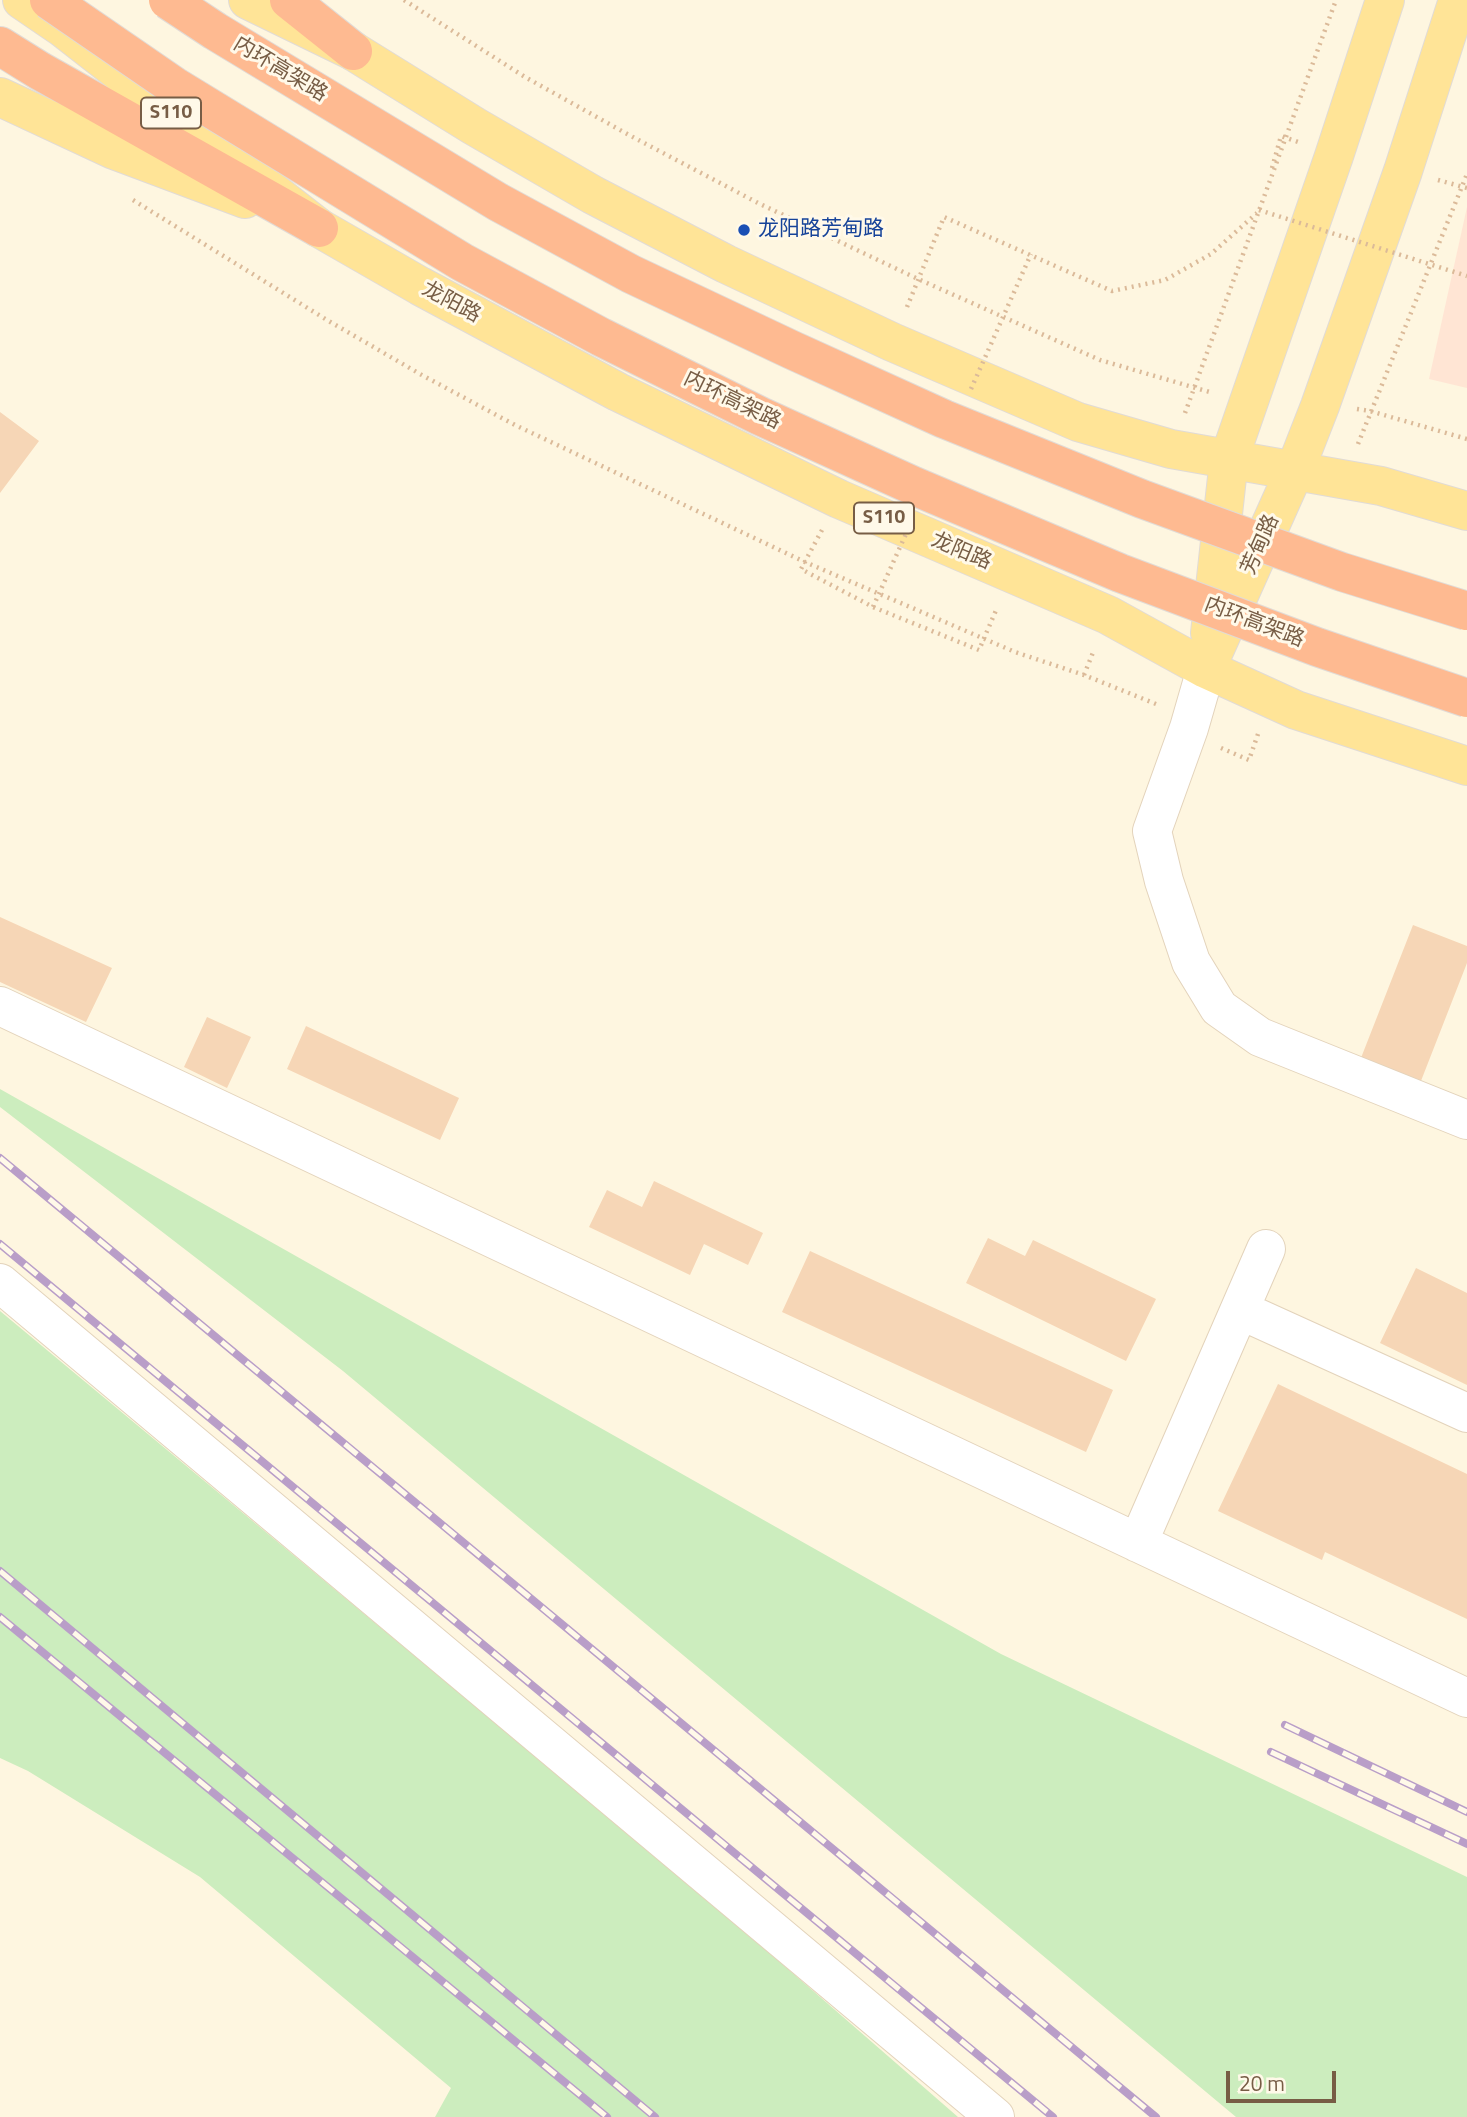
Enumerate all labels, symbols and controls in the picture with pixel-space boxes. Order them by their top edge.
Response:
street label: 内环高架路 [229,32,331,108]
road number: S110 [141,97,201,128]
place label: 龙阳路芳甸路 [758,217,884,243]
marker: 龙阳路芳甸路 [736,222,752,238]
street label: 龙阳路 [417,277,485,329]
street label: 内环高架路 [679,367,785,435]
road number: S110 [854,503,914,534]
street label: 芳甸路 [1237,511,1285,579]
street label: 龙阳路 [927,528,995,576]
street label: 内环高架路 [1200,592,1308,654]
scale bar [1229,2058,1339,2102]
text: 20 m [1239,2067,1285,2099]

